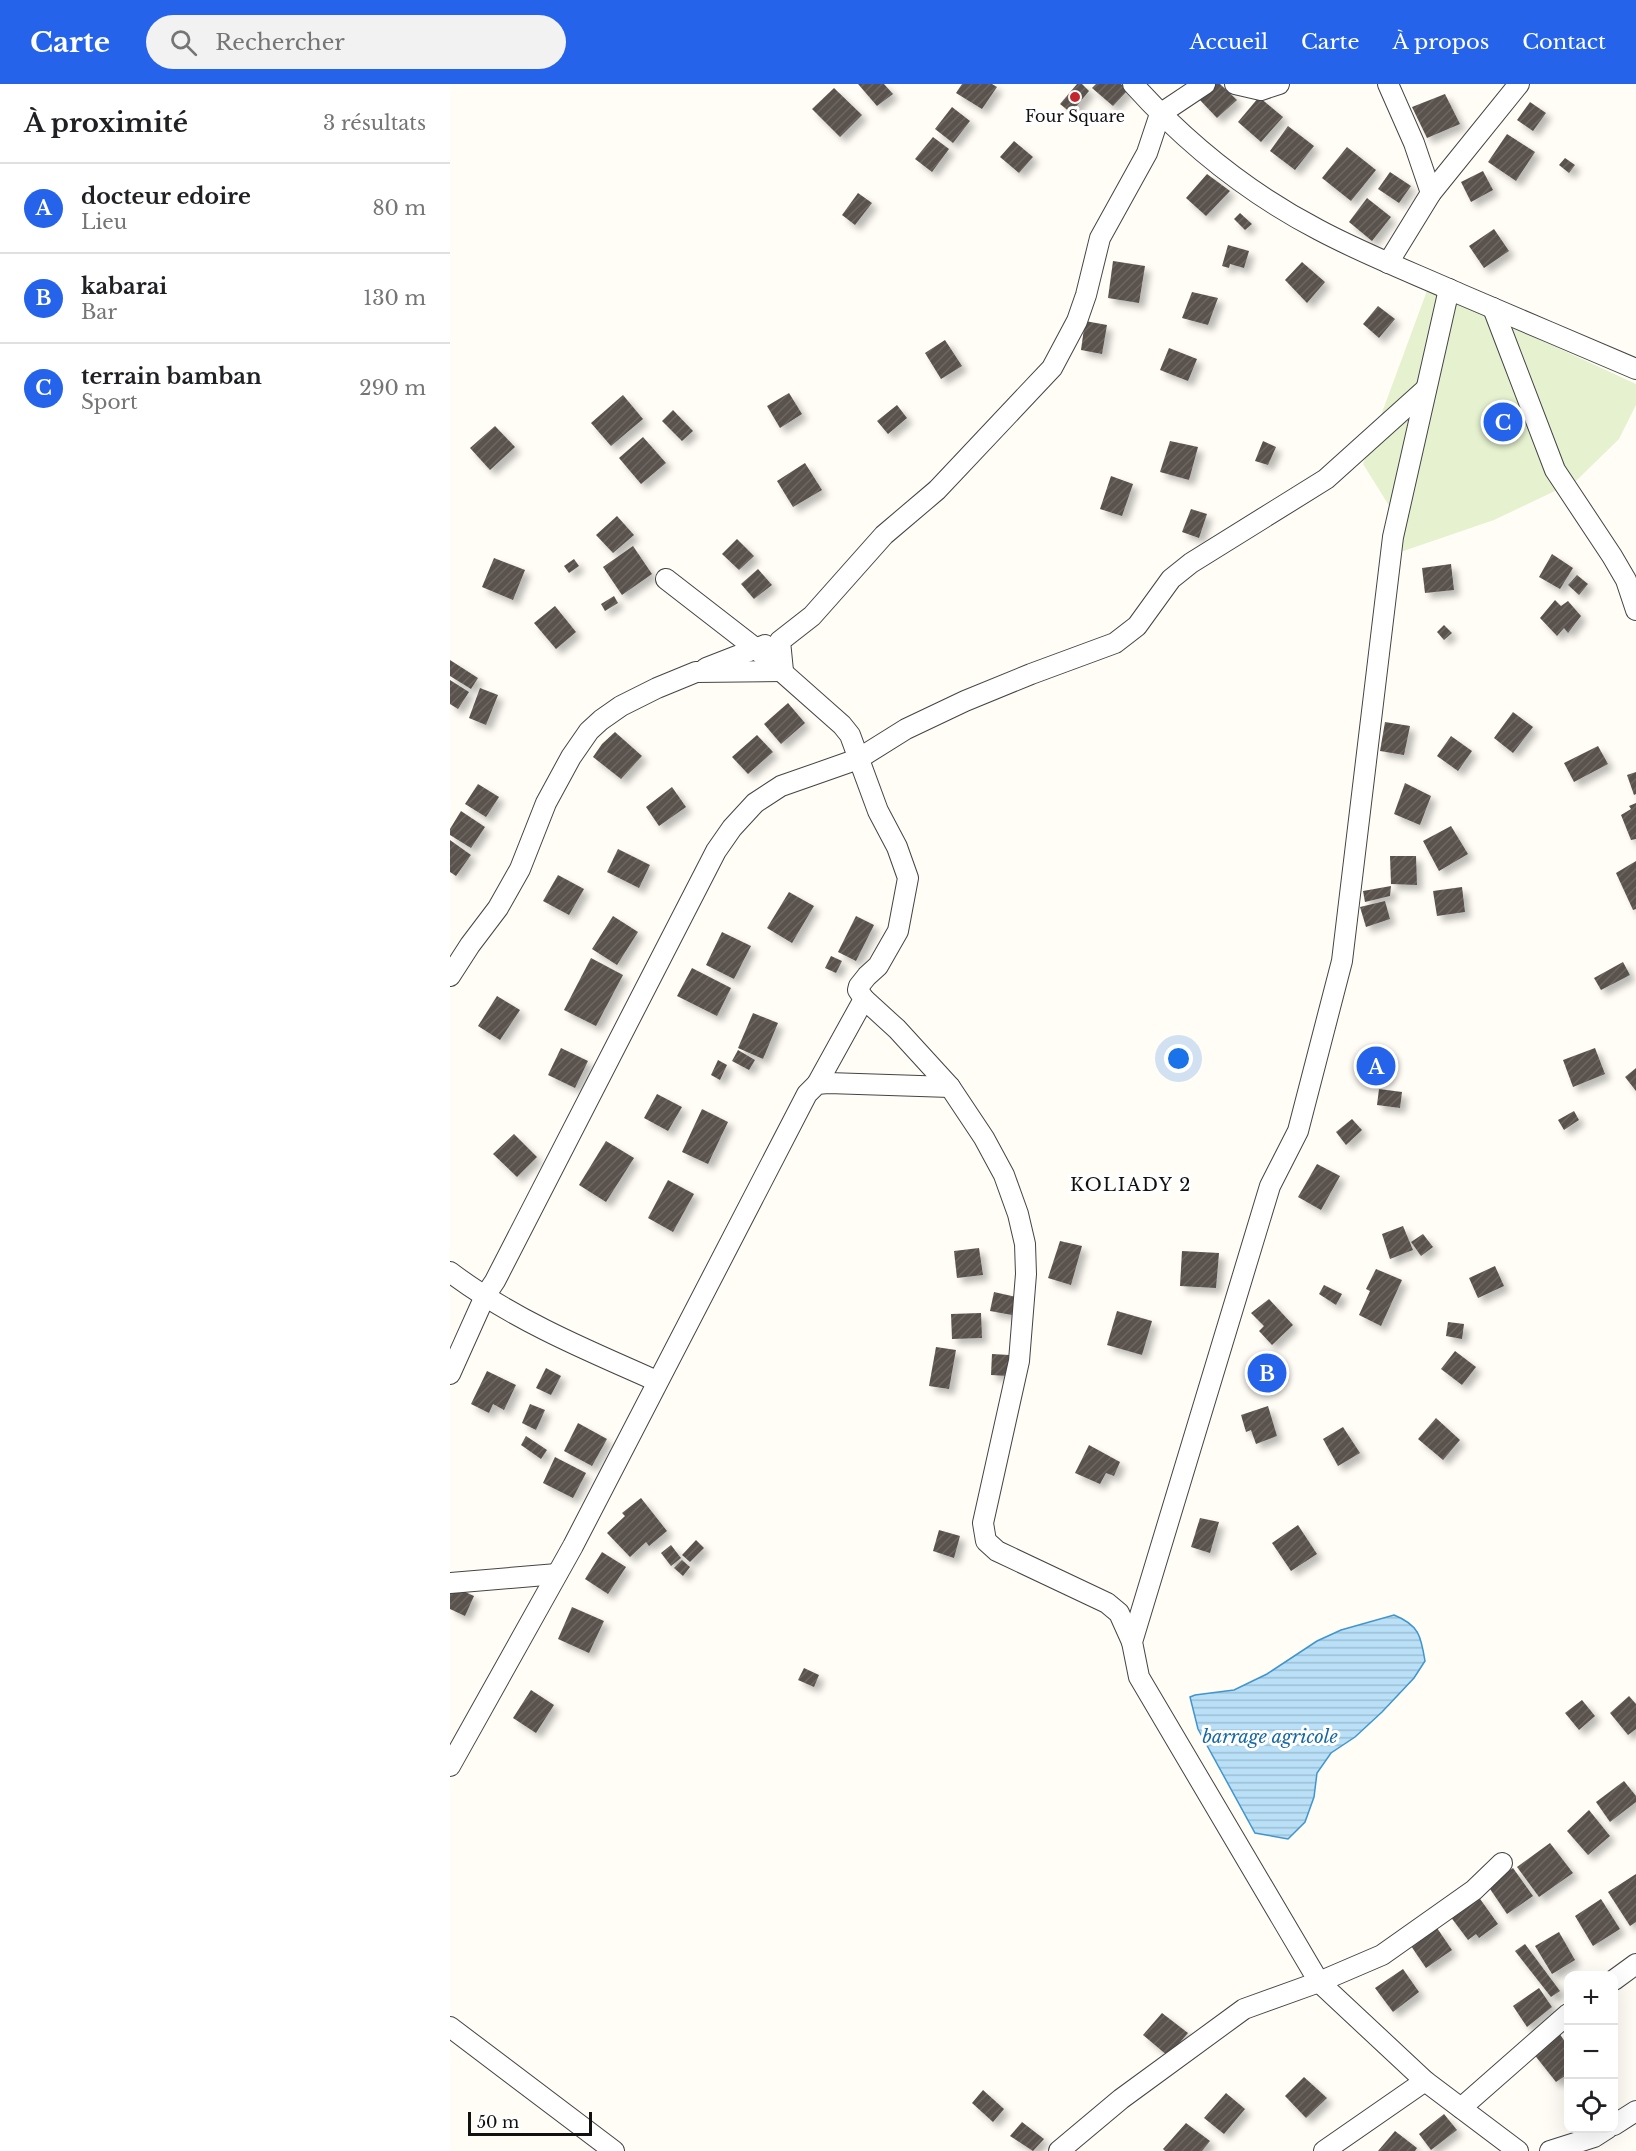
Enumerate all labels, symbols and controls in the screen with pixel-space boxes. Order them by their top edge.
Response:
search box [146,15,566,69]
text: Carte [30,25,110,60]
icon: search [167,26,200,59]
text: Rechercher [215,29,345,56]
text: Accueil [1190,29,1268,55]
text: Carte [1301,29,1360,55]
text: À propos [1393,29,1489,55]
text: Contact [1522,29,1606,55]
marker: Four Square [1068,90,1082,104]
place label: Four Square [1025,106,1125,126]
text: À proximité [24,107,188,139]
text: 3 résultats [323,111,426,135]
text: docteur edoire [81,183,251,210]
text: A [35,196,52,220]
text: 80 m [372,196,426,220]
text: Lieu [81,210,127,234]
text: kabarai [81,273,167,300]
text: B [36,286,51,310]
text: 130 m [363,286,426,310]
text: Bar [81,300,117,324]
text: terrain bamban [81,363,262,390]
text: C [35,376,52,400]
text: 290 m [359,376,426,400]
text: Sport [81,390,138,414]
pin: C [1484,400,1522,444]
your location [1164,1044,1193,1073]
pin: A [1356,1044,1396,1088]
district label: KOLIADY 2 [1070,1174,1192,1196]
pin: B [1248,1350,1286,1396]
water label: barrage agricole [1202,1726,1338,1748]
map controls [1564,1971,1618,2133]
button: + [1564,1971,1618,2025]
button: − [1564,2025,1618,2079]
button: locate [1564,2079,1618,2133]
scale bar [468,2109,592,2136]
text: 50 m [477,2112,519,2132]

